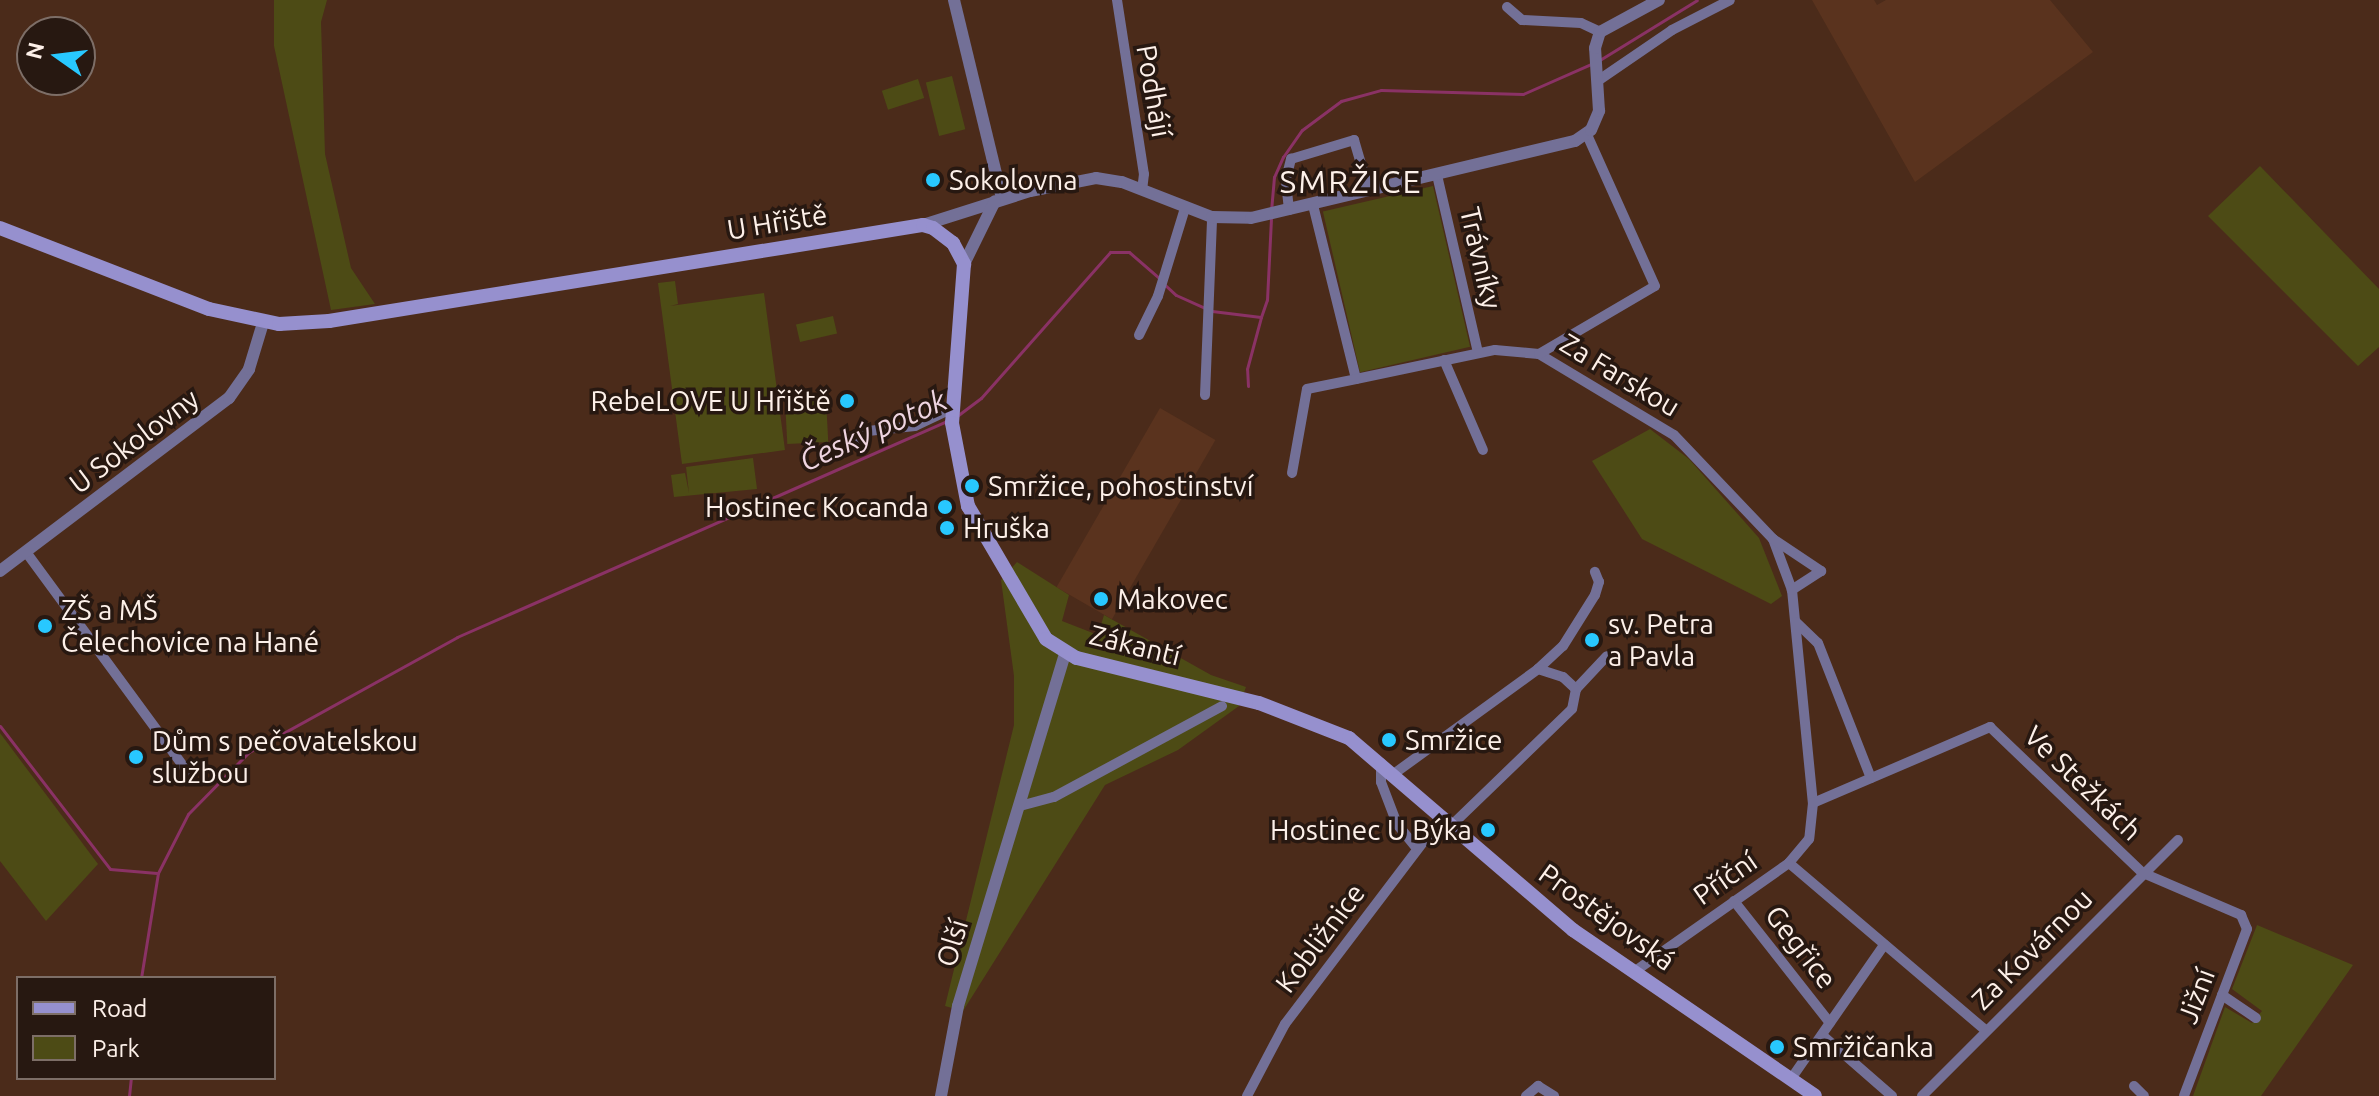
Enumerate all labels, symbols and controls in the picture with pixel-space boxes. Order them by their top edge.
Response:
north arrow [16,16,96,96]
text: N [20,40,48,62]
street label: Podhájí [1129,42,1179,140]
district label: SMRŽICE [1280,162,1422,200]
place label: Sokolovna [949,163,1078,197]
marker: Sokolovna [924,171,942,189]
street label: U Hřiště [724,198,830,246]
street label: Trávníky [1453,204,1509,312]
street label: Za Farskou [1554,326,1686,424]
water label: Český potok [794,381,952,479]
street label: U Sokolovny [63,382,205,500]
place label: RebeLOVE U Hřiště [591,384,831,418]
marker: RebeLOVE U Hřiště [838,392,856,410]
place label: Smržice, pohostinství [988,469,1254,503]
marker: Smržice, pohostinství [963,477,981,495]
place label: Hostinec Kocanda [705,490,929,524]
marker: Hostinec Kocanda [936,498,954,516]
place label: Hruška [963,511,1050,545]
marker: Hruška [938,519,956,537]
place label: Makovec [1117,582,1228,616]
marker: Makovec [1092,590,1110,608]
place label: ZŠ a MŠ Čelechovice na Hané [61,593,319,659]
place label: sv. Petra a Pavla [1608,607,1714,673]
marker: ZŠ a MŠ Čelechovice na Hané [36,617,54,635]
street label: Zákantí [1086,618,1184,672]
marker: sv. Petra a Pavla [1583,631,1601,649]
street label: Ve Stežkách [2017,719,2149,847]
place label: Smržice [1405,723,1503,757]
place label: Dům s pečovatelskou službou [152,724,418,790]
marker: Smržice [1380,731,1398,749]
marker: Dům s pečovatelskou službou [127,748,145,766]
place label: Hostinec U Býka [1270,813,1472,847]
marker: Hostinec U Býka [1479,821,1497,839]
street label: Příční [1687,844,1763,912]
street label: Prostějovská [1533,856,1681,978]
street label: Kobližnice [1268,877,1372,999]
street label: Za Kovárnou [1965,882,2099,1016]
street label: Gegřice [1758,899,1844,995]
street label: Olší [929,915,975,971]
street label: Jižní [2170,964,2222,1028]
legend [16,976,276,1080]
text: Road [92,995,147,1022]
place label: Smržičanka [1793,1030,1934,1064]
text: Park [92,1035,140,1062]
marker: Smržičanka [1768,1038,1786,1056]

